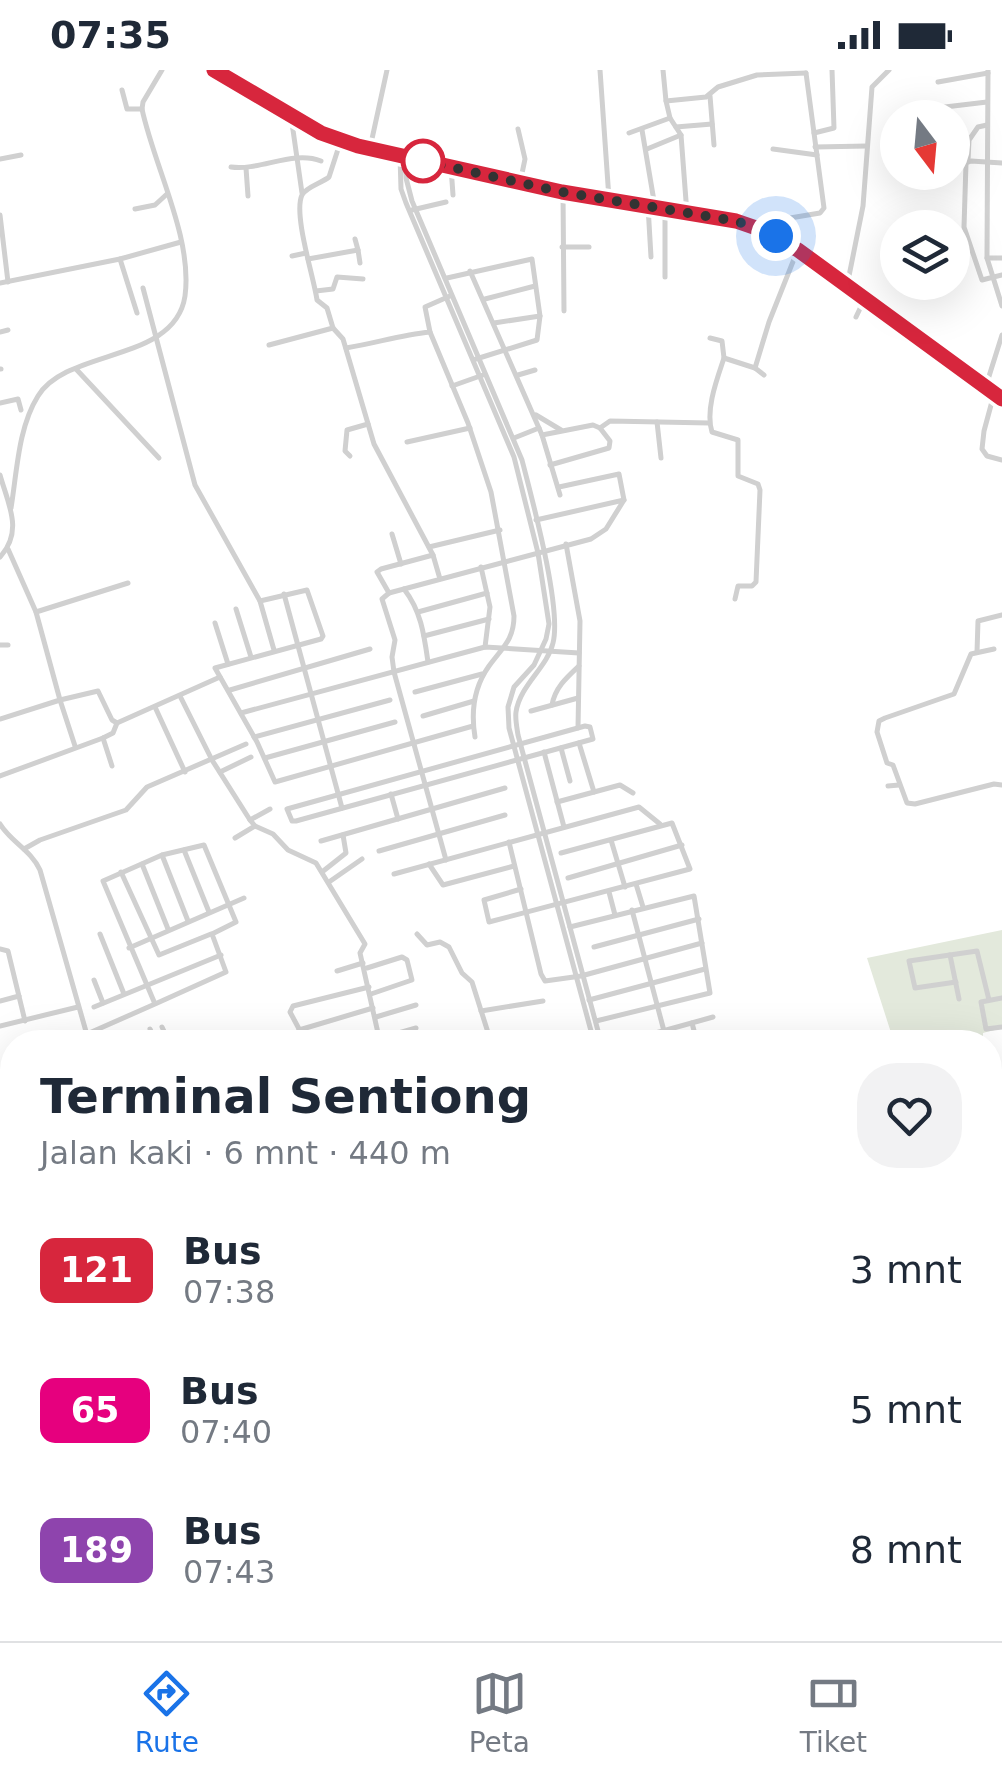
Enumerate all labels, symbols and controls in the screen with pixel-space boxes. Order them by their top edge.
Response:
text: 07:35 [50,13,171,57]
north arrow [880,100,970,190]
map controls [880,100,970,300]
unlabelled marker [402,140,444,182]
button: layers [880,210,970,300]
your location [751,211,801,261]
button: heart [857,1063,962,1168]
text: Terminal Sentiong [40,1068,531,1124]
text: Jalan kaki · 6 mnt · 440 m [40,1134,451,1172]
text: Bus [183,1229,262,1273]
text: 3 mnt [850,1248,962,1292]
text: 121 [60,1250,133,1290]
text: 07:38 [183,1273,275,1311]
text: Bus [180,1369,259,1413]
text: 5 mnt [850,1388,962,1432]
text: 65 [71,1390,119,1430]
text: 07:40 [180,1413,272,1451]
text: Bus [183,1509,262,1553]
text: 8 mnt [850,1528,962,1572]
text: 189 [60,1530,133,1570]
text: 07:43 [183,1553,275,1591]
tab: Rute [135,1666,199,1759]
tab: Peta [469,1666,530,1759]
tab: Tiket [800,1666,867,1759]

